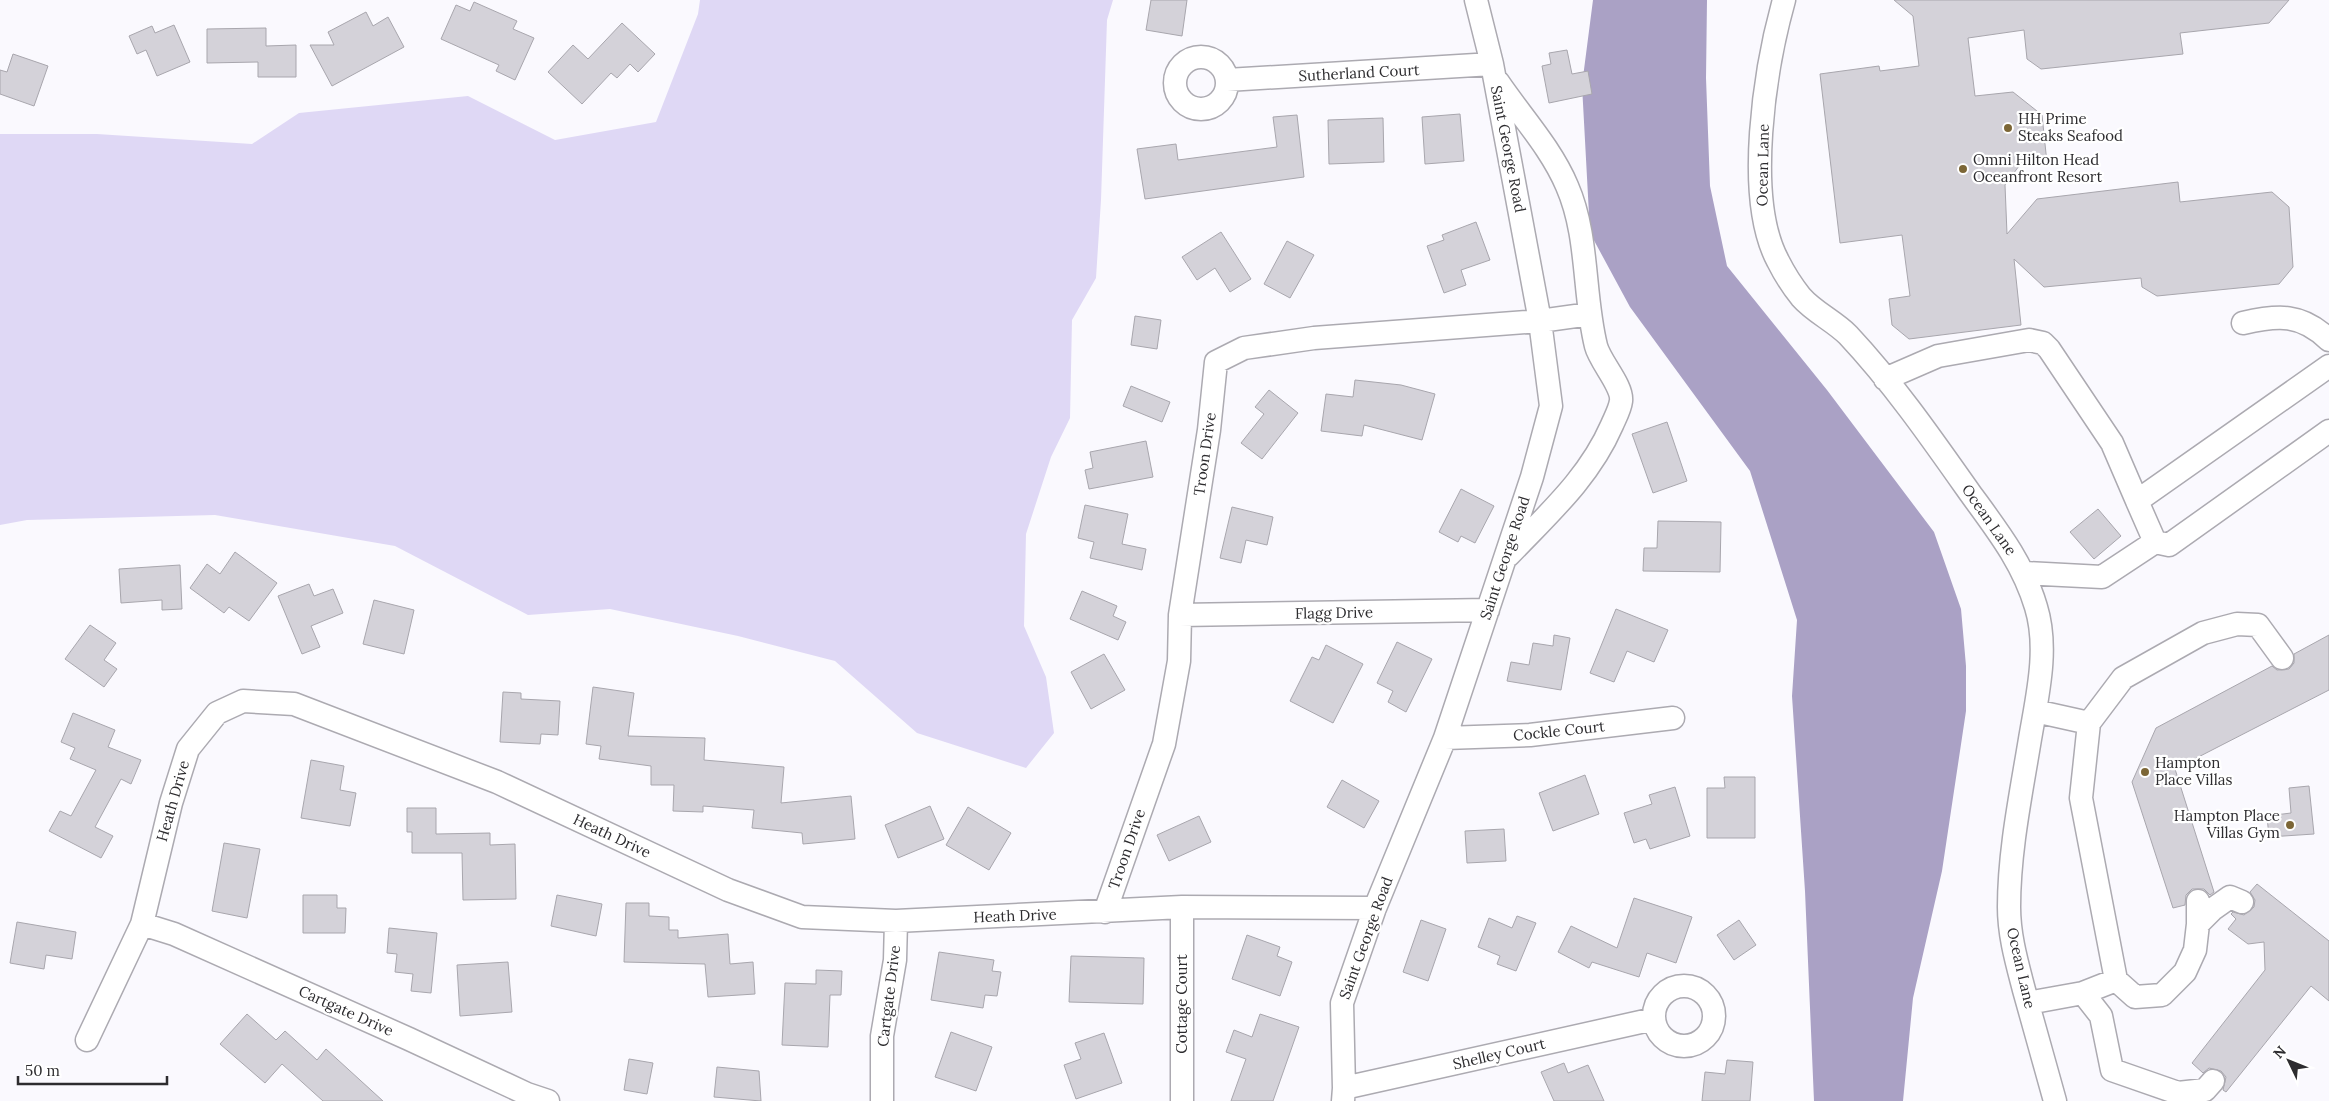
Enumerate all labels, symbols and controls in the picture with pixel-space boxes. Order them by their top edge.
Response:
street label: Sutherland Court [1298,60,1420,85]
street label: Saint George Road [1487,84,1530,214]
place label: HH Prime Steaks Seafood [2018,109,2123,145]
marker: HH Prime Steaks Seafood [2002,122,2014,134]
street label: Ocean Lane [1752,124,1773,206]
place label: Omni Hilton Head Oceanfront Resort [1973,150,2102,186]
marker: Omni Hilton Head Oceanfront Resort [1957,163,1969,175]
street label: Troon Drive [1189,411,1220,497]
street label: Ocean Lane [1958,480,2021,559]
street label: Saint George Road [1476,494,1533,622]
street label: Flagg Drive [1295,602,1373,623]
street label: Cockle Court [1512,716,1606,745]
place label: Hampton Place Villas [2155,753,2232,789]
street label: Heath Drive [152,758,193,844]
marker: Hampton Place Villas [2139,766,2151,778]
street label: Troon Drive [1104,806,1149,892]
place label: Hampton Place Villas Gym [2174,806,2280,842]
street label: Heath Drive [570,809,654,862]
marker: Hampton Place Villas Gym [2284,819,2296,831]
street label: Saint George Road [1335,874,1397,1002]
street label: Heath Drive [973,905,1057,926]
street label: Ocean Lane [2003,926,2040,1010]
street label: Cartgate Drive [873,944,904,1048]
street label: Cottage Court [1172,954,1191,1054]
street label: Cartgate Drive [296,981,397,1040]
street label: Shelley Court [1451,1034,1547,1073]
north arrow [2264,1036,2314,1086]
text: N [2269,1042,2290,1062]
scale bar [18,1054,166,1086]
text: 50 m [25,1061,60,1080]

